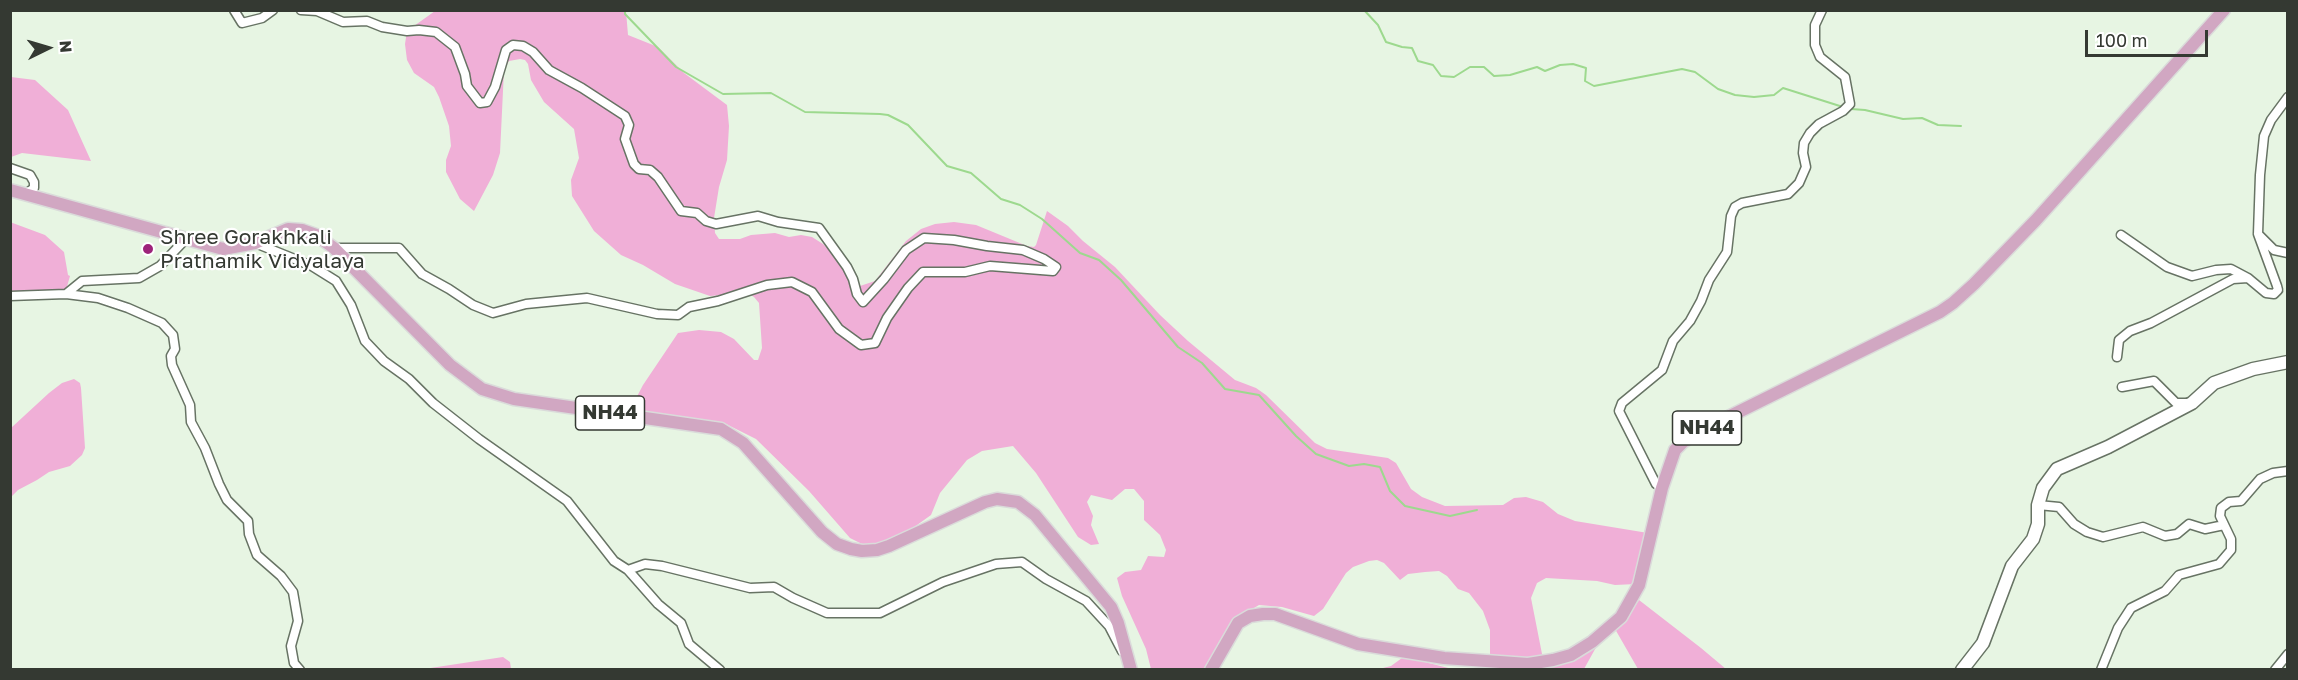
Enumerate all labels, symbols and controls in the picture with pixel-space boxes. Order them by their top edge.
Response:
north arrow [18,18,78,78]
scale bar [2088,18,2211,56]
text: 100 m [2096,29,2147,51]
text: N [55,39,76,53]
place label: Shree Gorakhkali Prathamik Vidyalaya [160,224,365,274]
marker: Shree Gorakhkali Prathamik Vidyalaya [141,242,155,256]
road number: NH44 [576,396,644,430]
road number: NH44 [1672,411,1742,445]

